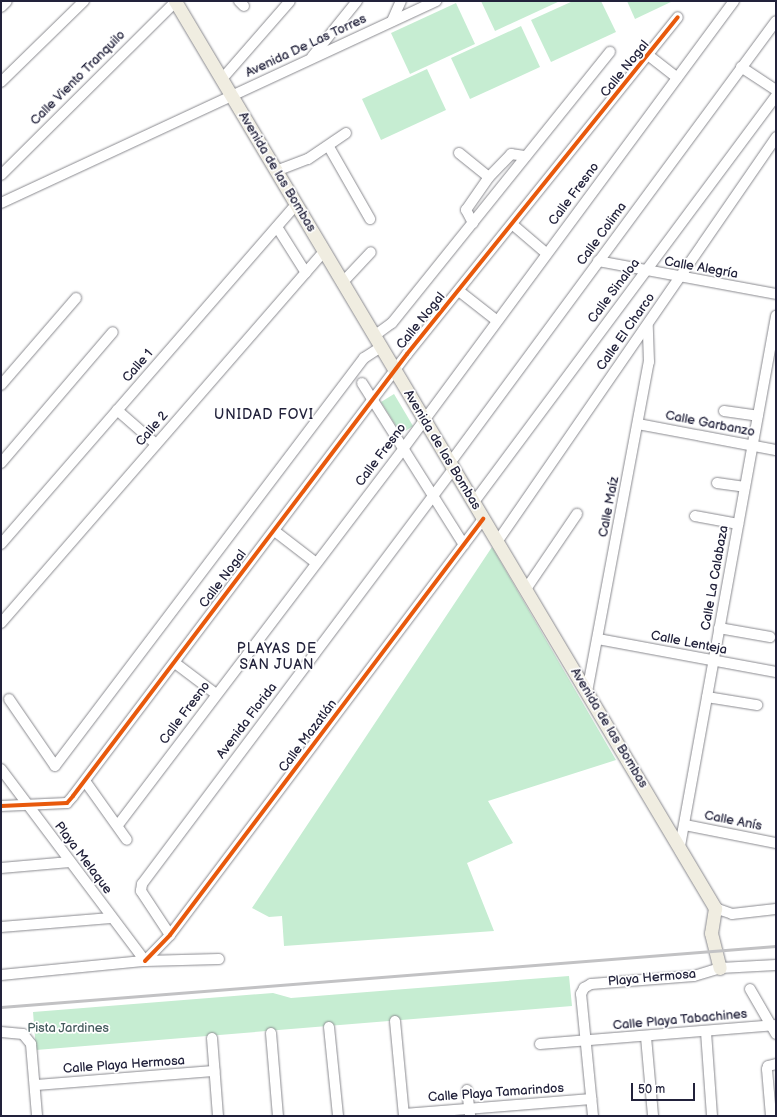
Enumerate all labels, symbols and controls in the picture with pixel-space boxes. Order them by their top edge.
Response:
street label: Avenida De Las Torres [243,11,369,81]
street label: Calle Viento Tranquilo [27,27,129,129]
street label: Calle Nogal [597,37,653,101]
street label: Avenida de las Bombas [235,109,319,235]
street label: Calle Fresno [545,160,603,228]
street label: Calle Colima [574,199,630,269]
street label: Calle Alegría [663,254,739,282]
street label: Calle Sinaloa [585,256,643,326]
street label: Calle Nogal [393,289,449,353]
street label: Calle El Charco [594,290,658,374]
street label: Calle 1 [119,346,157,386]
street label: Avenida de las Bombas [400,387,484,513]
district label: UNIDAD FOVI [214,407,314,423]
street label: Calle 2 [133,408,171,450]
street label: Calle Garbanzo [664,408,756,440]
street label: Calle Fresno [352,421,410,489]
street label: Calle Maíz [595,475,623,539]
street label: Calle La Calabaza [698,524,732,632]
street label: Calle Nogal [196,547,250,611]
street label: Calle Lenteja [650,628,728,658]
district label: PLAYAS DE SAN JUAN [237,641,317,674]
street label: Avenida de las Bombas [567,665,651,791]
street label: Calle Fresno [156,679,214,747]
street label: Avenida Florida [214,680,280,762]
street label: Calle Mazatlán [276,697,340,775]
street label: Calle Anís [703,808,763,834]
street label: Playa Melaque [51,819,115,897]
street label: Playa Hermosa [607,966,697,990]
street label: Calle Playa Tabachines [612,1006,748,1034]
park label: Pista Jardines [27,1020,109,1036]
street label: Calle Playa Hermosa [63,1053,185,1077]
scale bar [633,1075,697,1101]
street label: Calle Playa Tamarindos [427,1080,565,1106]
text: 50 m [638,1082,665,1097]

